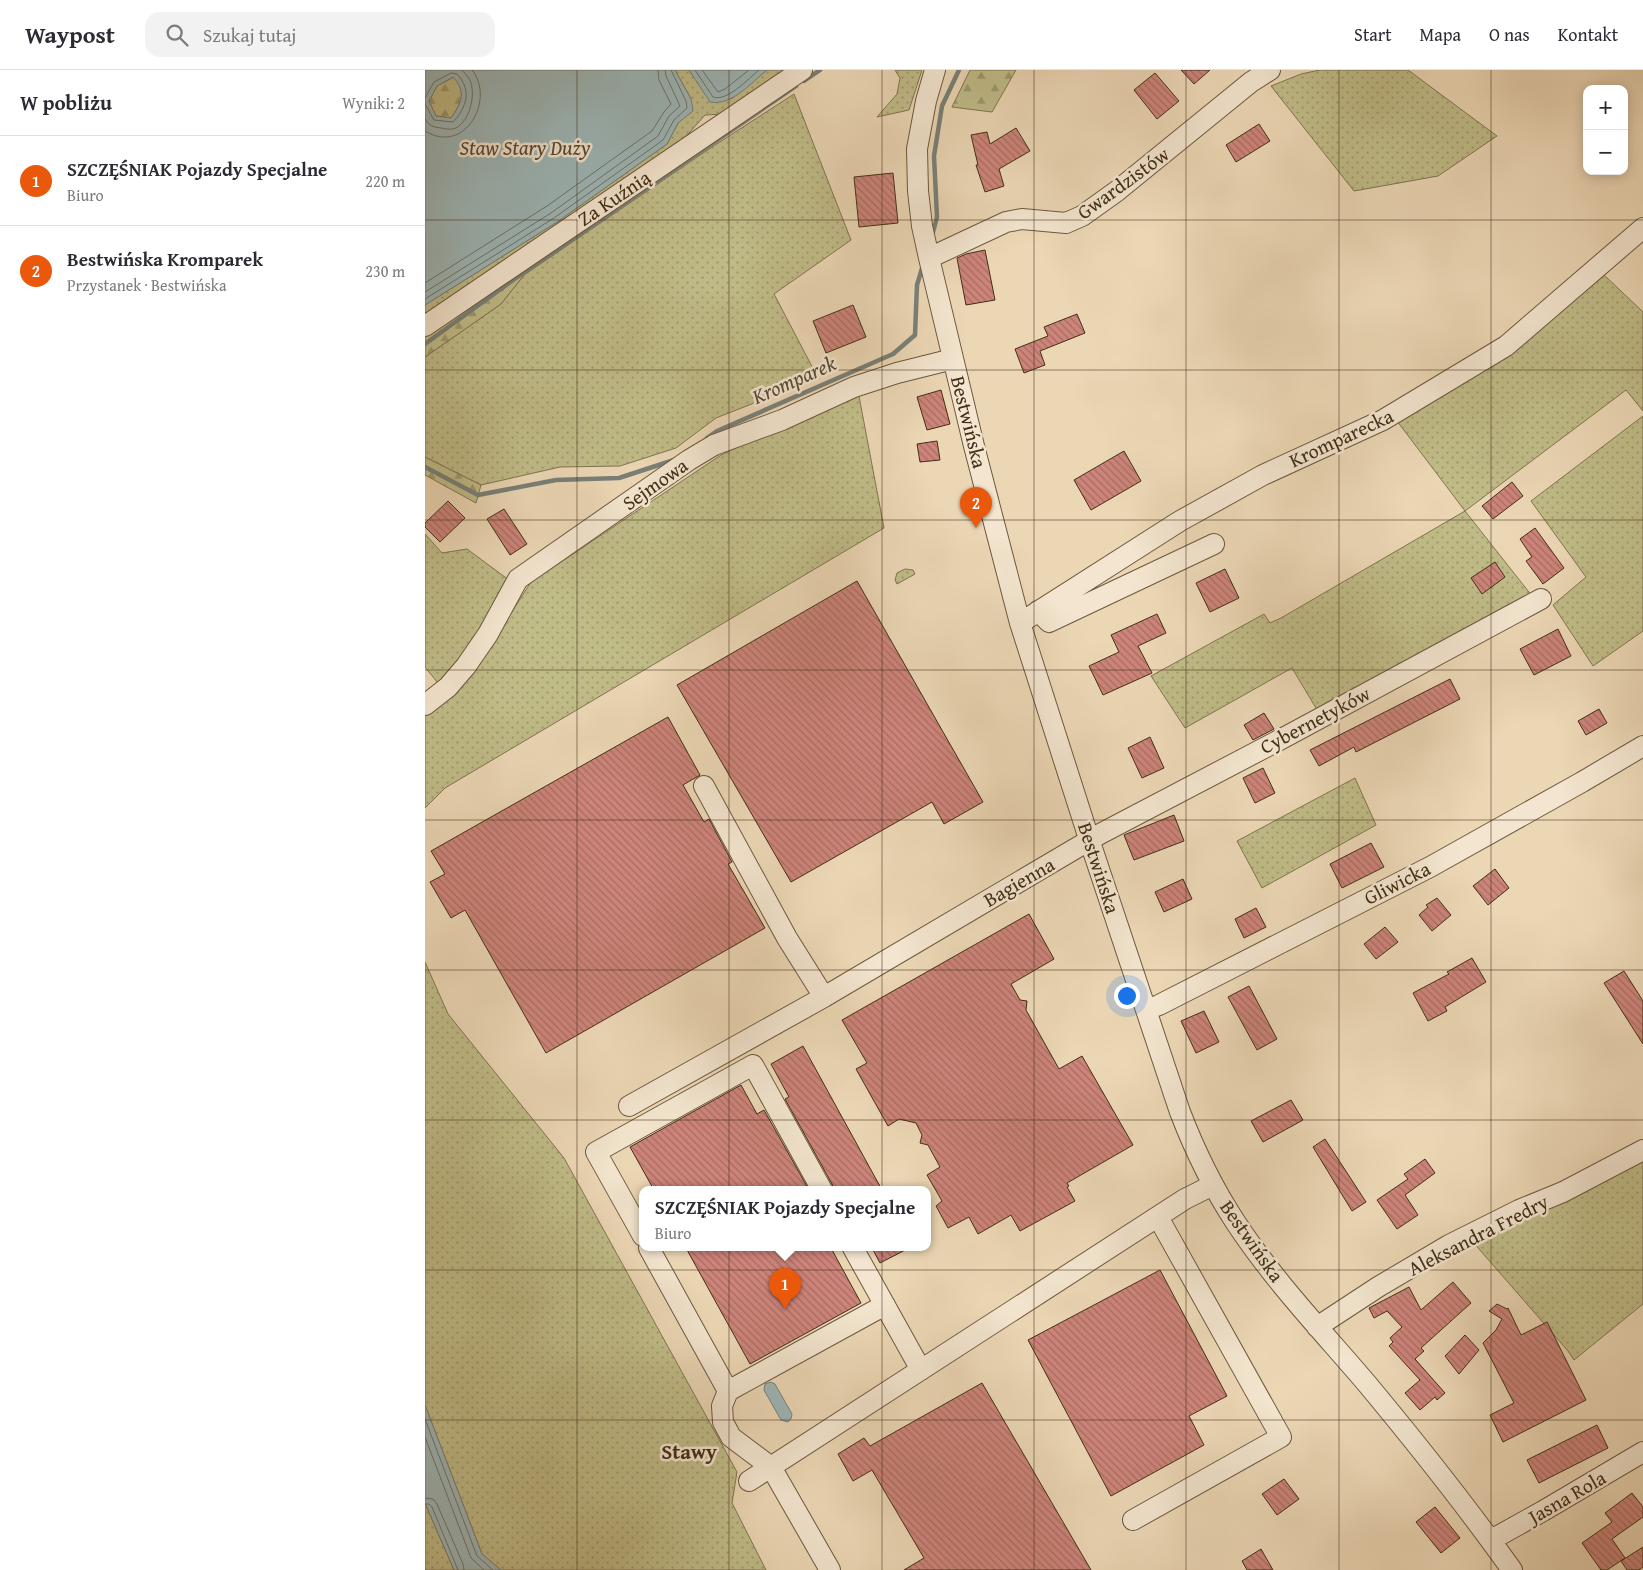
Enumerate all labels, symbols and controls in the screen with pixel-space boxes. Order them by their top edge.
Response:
search box [145,12,495,57]
text: Waypost [25,17,115,52]
icon: search [163,21,191,49]
text: Szukaj tutaj [203,21,296,49]
text: Start [1354,21,1392,48]
text: Mapa [1420,21,1461,48]
text: O nas [1489,21,1530,48]
text: Kontakt [1558,21,1618,48]
map controls [1583,85,1628,175]
button: + [1583,85,1628,130]
text: W pobliżu [20,87,112,118]
text: Wyniki: 2 [342,91,405,115]
button: − [1583,130,1628,175]
water label: Staw Stary Duży [460,132,591,163]
street label: Gwardzistów [1071,139,1175,226]
text: SZCZĘŚNIAK Pojazdy Specjalne [67,155,327,183]
street label: Za Kuźnią [572,162,656,233]
text: 1 [32,169,40,193]
text: 220 m [365,169,405,193]
text: Biuro [67,183,104,207]
text: Bestwińska Kromparek [67,245,263,273]
text: 2 [32,259,40,283]
text: 230 m [365,259,405,283]
text: Przystanek · Bestwińska [67,273,227,297]
water label: Kromparek [746,347,841,412]
street label: Bestwińska [944,373,995,472]
street label: Kromparecka [1284,400,1398,474]
street label: Sejmowa [616,450,694,517]
pin: 2 [960,487,992,528]
street label: Cybernetyków [1255,678,1376,761]
street label: Bestwińska [1071,819,1128,918]
street label: Bagienna [978,849,1060,914]
street label: Gliwicka [1359,853,1435,912]
your location [1114,983,1140,1009]
popup [639,1186,931,1251]
street label: Aleksandra Fredry [1402,1187,1553,1283]
text: SZCZĘŚNIAK Pojazdy Specjalne [655,1193,915,1221]
street label: Bestwińska [1213,1194,1292,1288]
text: Biuro [655,1221,692,1245]
pin: 1 [769,1268,801,1309]
district label: Stawy [661,1436,717,1467]
street label: Jasna Rola [1520,1462,1612,1532]

